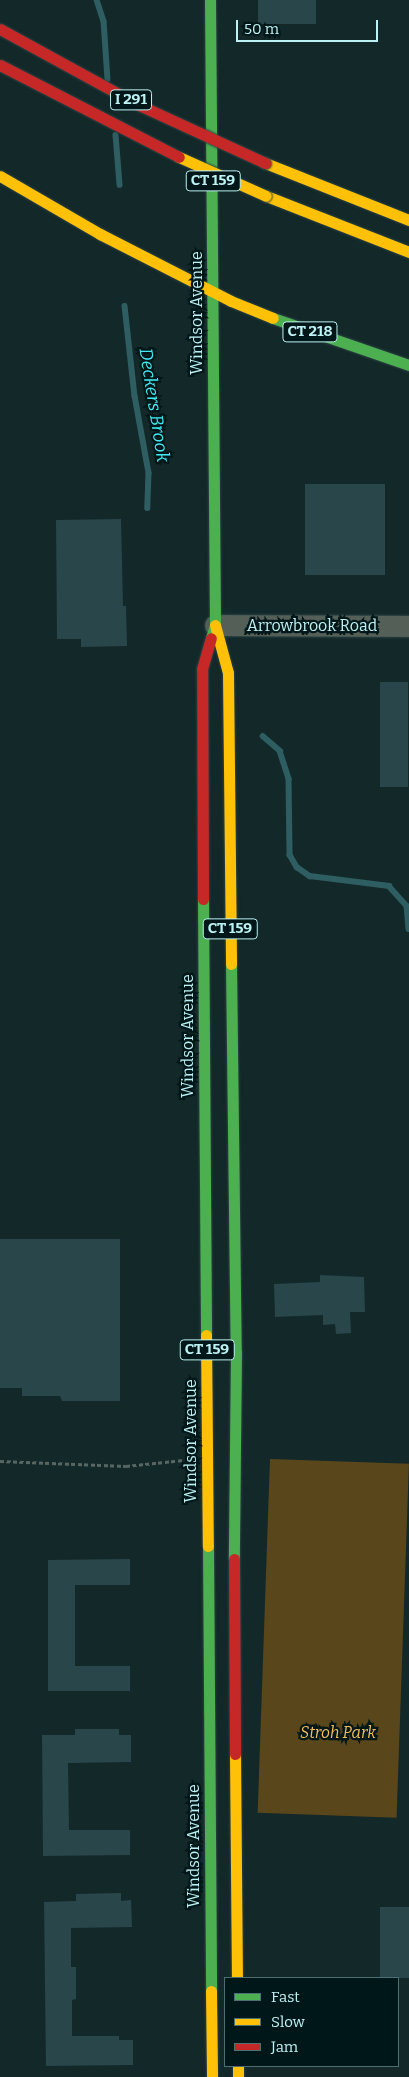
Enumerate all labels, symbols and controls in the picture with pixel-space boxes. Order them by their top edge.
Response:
scale bar [239,10,382,42]
text: 50 m [244,20,279,38]
road number: I 291 [110,88,152,112]
road number: CT 159 [186,168,240,194]
street label: Windsor Avenue [187,251,207,375]
road number: CT 218 [281,320,339,344]
water label: Deckers Brook [134,346,174,464]
street label: Arrowbrook Road [247,616,377,636]
road number: CT 159 [202,916,258,942]
street label: Windsor Avenue [178,974,198,1098]
road number: CT 159 [180,1338,234,1362]
street label: Windsor Avenue [181,1379,201,1503]
park label: Stroh Park [300,1723,376,1743]
street label: Windsor Avenue [184,1784,204,1908]
legend [224,1977,399,2067]
text: Fast [271,1988,300,2006]
text: Slow [271,2013,305,2031]
text: Jam [271,2038,298,2056]

